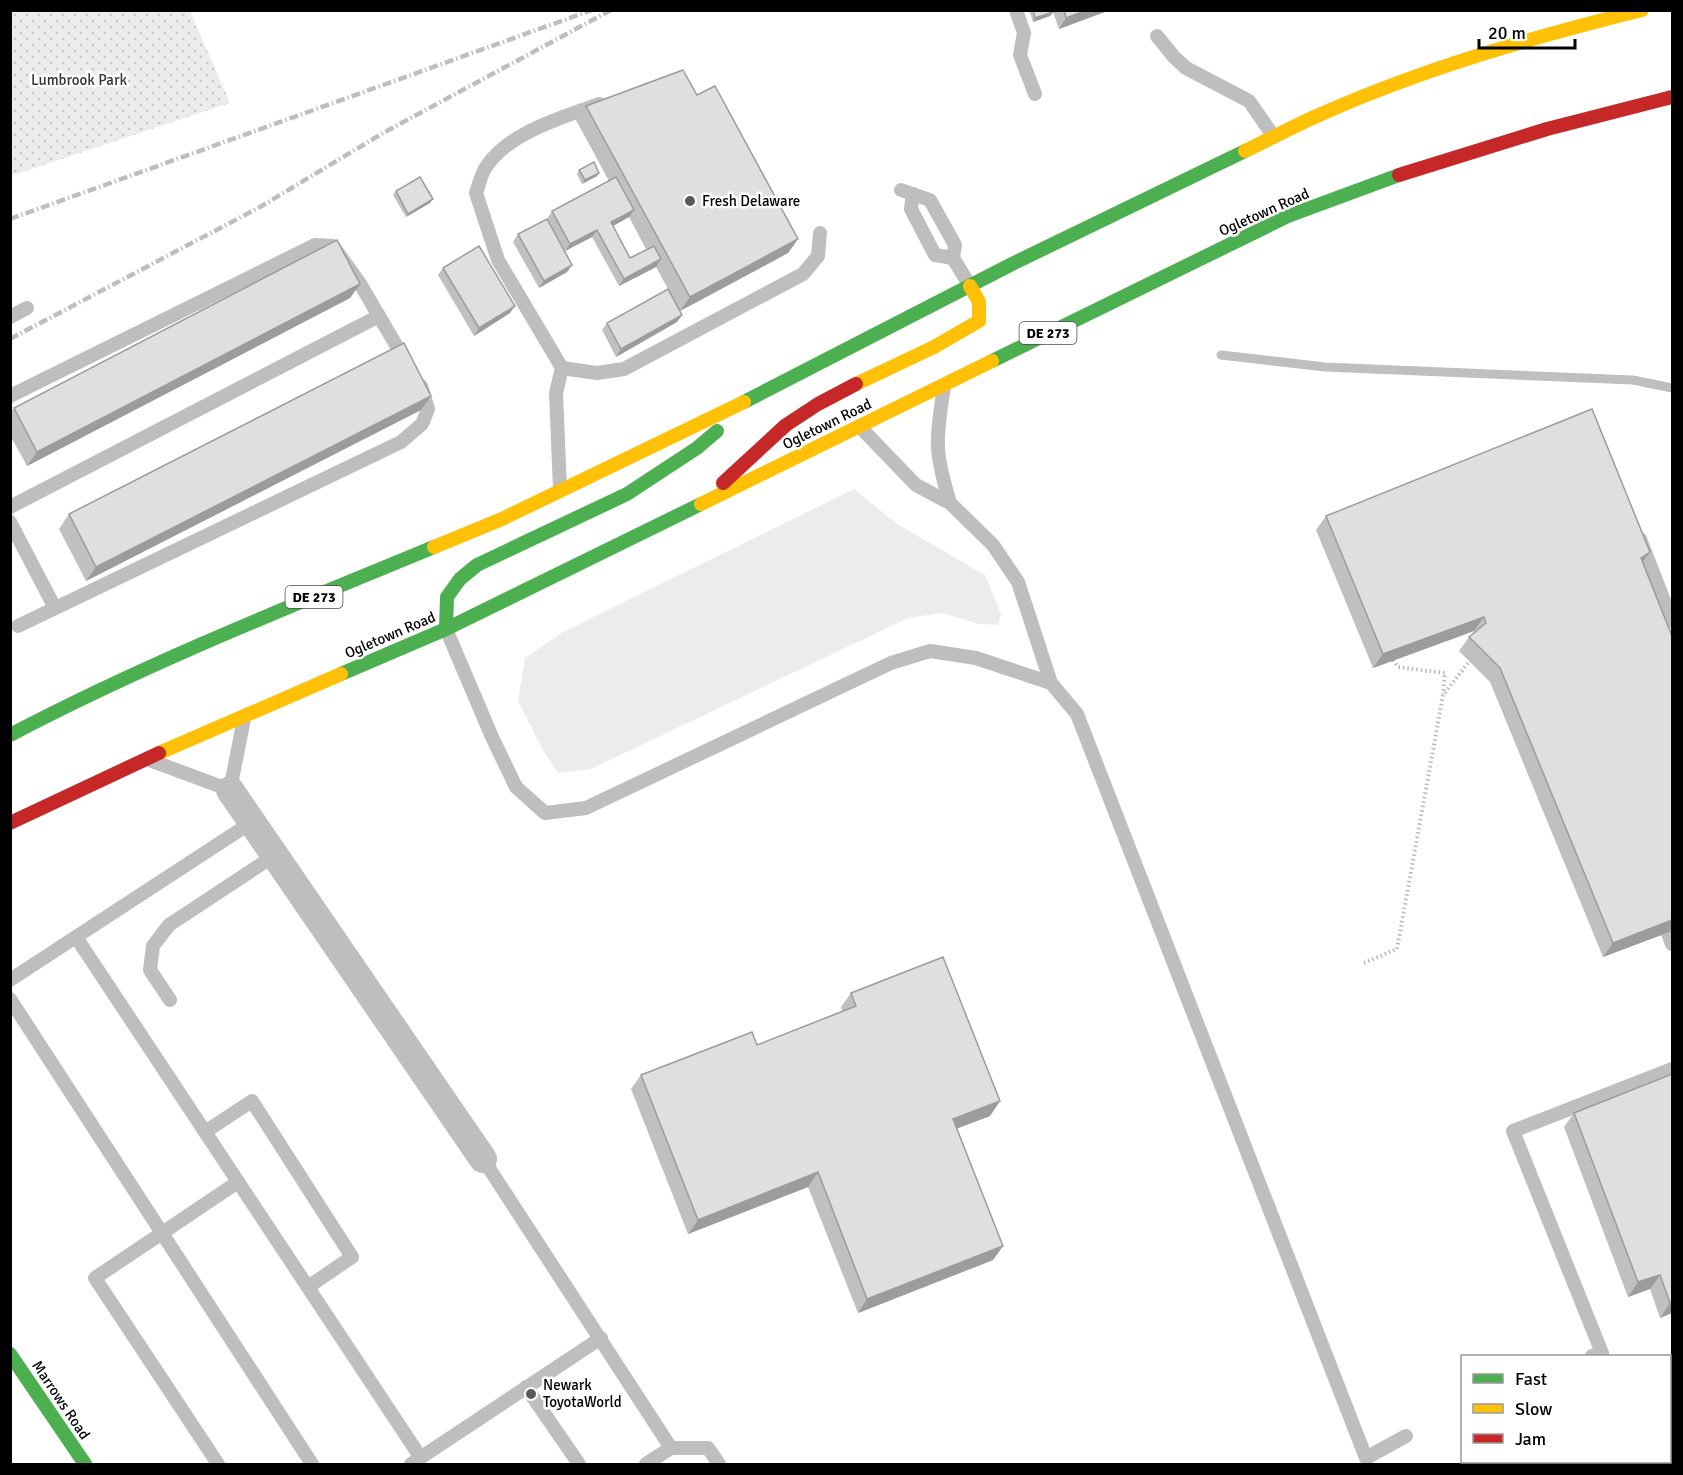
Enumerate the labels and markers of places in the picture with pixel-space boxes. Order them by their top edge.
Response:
place label: Fresh Delaware [702,192,800,210]
marker: Fresh Delaware [683,194,697,208]
place label: Newark ToyotaWorld [543,1376,622,1411]
marker: Newark ToyotaWorld [524,1387,538,1401]

